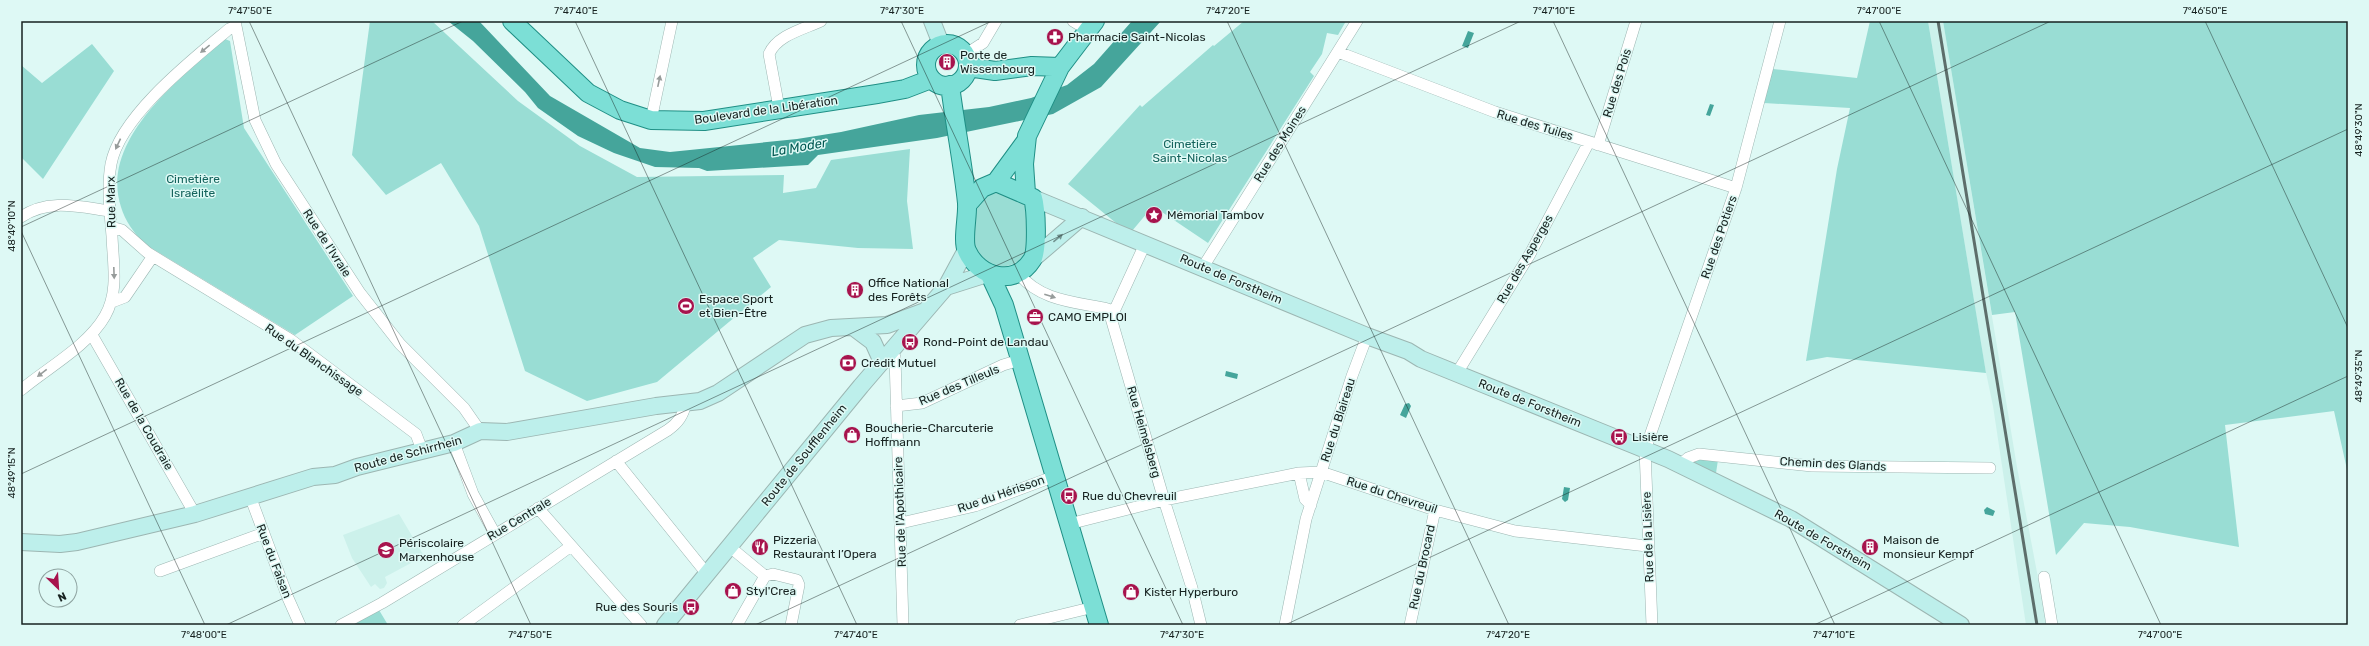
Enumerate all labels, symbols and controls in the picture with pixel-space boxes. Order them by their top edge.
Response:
text: 7°47'50"E [228,5,272,17]
text: 7°47'40"E [554,5,598,17]
text: 7°47'30"E [880,5,924,17]
text: 7°47'20"E [1206,5,1250,17]
text: 7°47'10"E [1533,5,1575,17]
text: 7°47'00"E [1857,5,1901,17]
text: 7°46'50"E [2183,5,2227,17]
pharmacy icon: Pharmacie Saint-Nicolas [1045,27,1065,47]
place label: Pharmacie Saint-Nicolas [1068,30,1206,44]
one-way arrow [199,45,210,53]
street label: Rue des Pois [1600,47,1634,119]
place label: Porte de Wissembourg [960,48,1035,76]
building icon: Porte de Wissembourg [937,52,957,72]
one-way arrow [656,75,662,87]
street label: Boulevard de la Libération [693,93,839,127]
street label: Rue des Moines [1251,103,1309,185]
text: 48°49'30"N [2353,103,2365,157]
street label: Rue des Tuiles [1495,107,1575,143]
water label: La Moder [770,135,829,159]
park label: Cimetière Saint-Nicolas [1153,137,1227,165]
one-way arrow [115,139,121,150]
park label: Cimetière Israëlite [166,172,220,200]
street label: Rue Marx [104,175,118,228]
street label: Rue des Potiers [1698,194,1740,280]
text: 48°49'10"N [6,200,18,252]
place icon: Mémorial Tambov [1144,205,1164,225]
street label: Rue de l'Ivraie [300,207,354,280]
place label: Mémorial Tambov [1167,208,1264,222]
street label: Rue des Asperges [1494,212,1556,306]
one-way arrow [1052,233,1063,242]
street label: Route de Forstheim [1178,251,1284,307]
one-way arrow [111,267,117,280]
place label: Office National des Forêts [868,276,949,304]
building icon: Office National des Forêts [845,280,865,300]
place label: Espace Sport et Bien-Être [699,292,774,320]
one-way arrow [1044,293,1056,299]
sports icon: Espace Sport et Bien-Être [676,296,696,316]
office icon: CAMO EMPLOI [1025,307,1045,327]
place label: CAMO EMPLOI [1048,310,1127,324]
street label: Rue du Blanchissage [262,321,366,399]
bus stop icon: Rond-Point de Landau [900,332,920,352]
place label: Rond-Point de Landau [923,335,1048,349]
text: 48°49'35"N [2353,350,2365,402]
bank icon: Crédit Mutuel [838,353,858,373]
place label: Crédit Mutuel [861,356,936,370]
street label: Rue des Tilleuls [917,362,1001,408]
one-way arrow [37,369,48,377]
street label: Rue de la Coudraie [112,375,176,473]
street label: Rue du Blaireau [1318,376,1358,464]
street label: Route de Forstheim [1476,376,1584,430]
street label: Rue Heimelsberg [1124,384,1164,480]
street label: Route de Soufflenheim [759,401,849,509]
place label: Boucherie-Charcuterie Hoffmann [865,421,994,449]
shop icon: Boucherie-Charcuterie Hoffmann [842,425,862,445]
bus stop icon: Lisière [1609,427,1629,447]
place label: Lisière [1632,430,1669,444]
street label: Route de Schirrhein [353,433,463,475]
text: 48°49'15"N [6,447,18,499]
street label: Chemin des Glands [1779,454,1887,474]
street label: Rue de l'Apothicaire [891,456,909,567]
street label: Rue du Hérisson [956,473,1046,515]
street label: Rue du Chevreuil [1345,474,1439,516]
bus stop icon: Rue du Chevreuil [1059,486,1079,506]
place label: Rue du Chevreuil [1082,489,1177,503]
street label: Rue de la Lisière [1639,491,1657,583]
street label: Rue Centrale [485,494,554,544]
street label: Route de Forstheim [1772,506,1874,574]
street label: Rue du Faisan [253,522,295,600]
street label: Rue du Brocard [1406,523,1438,611]
place label: Pizzeria Restaurant l’Opera [773,533,877,561]
place label: Maison de monsieur Kempf [1883,533,1974,561]
place label: Périscolaire Marxenhouse [399,536,475,564]
restaurant icon: Pizzeria Restaurant l’Opera [750,537,770,557]
building icon: Maison de monsieur Kempf [1860,537,1880,557]
school or university icon: Périscolaire Marxenhouse [376,540,396,560]
north arrow [38,568,78,608]
shop icon: Styl'Crea [723,581,743,601]
shop icon: Kister Hyperburo [1121,582,1141,602]
place label: Styl'Crea [746,584,796,598]
place label: Kister Hyperburo [1144,585,1238,599]
text: N [56,589,68,604]
bus stop icon: Rue des Souris [681,597,701,617]
place label: Rue des Souris [595,600,678,614]
text: 7°48'00"E [181,629,227,641]
text: 7°47'50"E [508,629,552,641]
text: 7°47'40"E [834,629,878,641]
text: 7°47'30"E [1160,629,1204,641]
text: 7°47'20"E [1486,629,1530,641]
text: 7°47'10"E [1813,629,1855,641]
text: 7°47'00"E [2138,629,2182,641]

